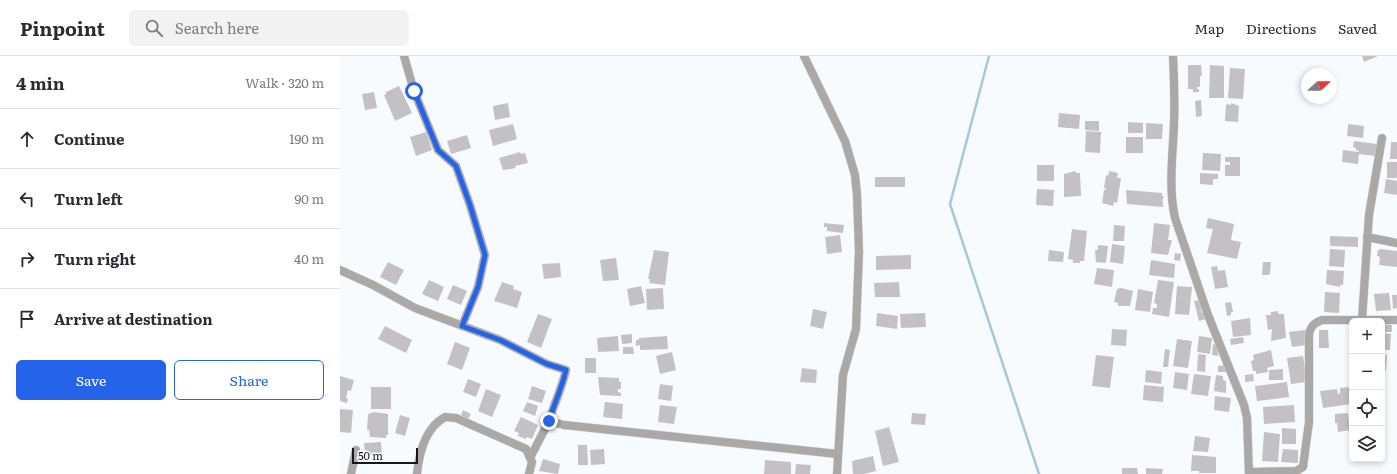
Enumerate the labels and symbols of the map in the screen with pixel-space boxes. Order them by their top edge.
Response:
north arrow [1301,68,1337,104]
route start [405,82,423,100]
route end [540,412,558,430]
scale bar [352,446,418,465]

